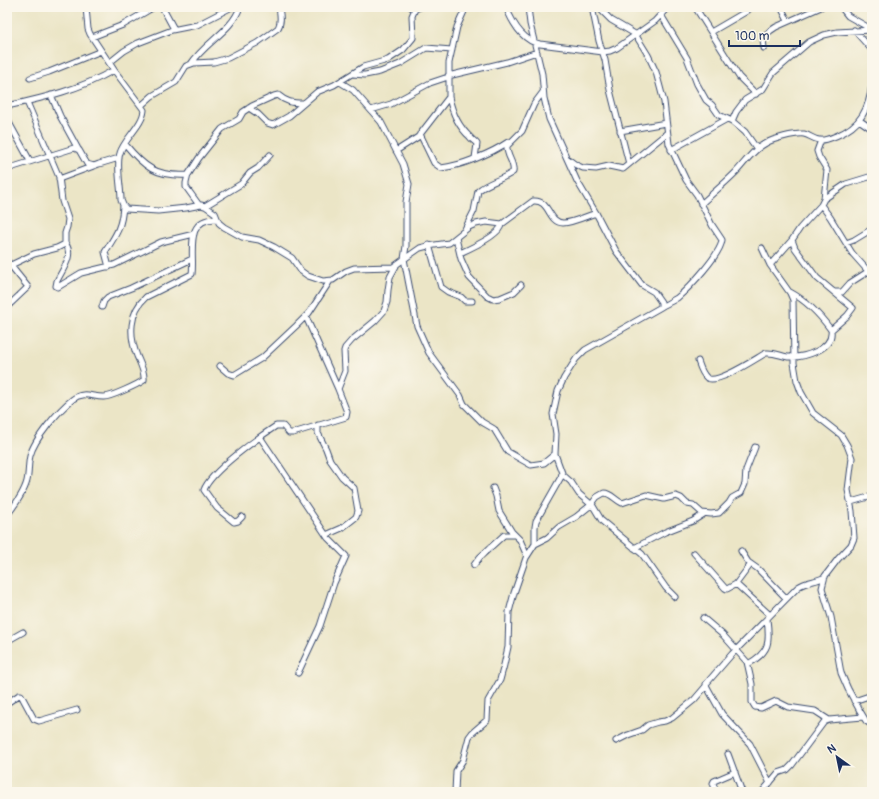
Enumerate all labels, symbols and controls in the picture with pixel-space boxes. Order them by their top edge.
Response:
scale bar [729,22,800,48]
text: 100 m [735,29,770,44]
north arrow [817,737,857,777]
text: N [825,741,839,757]

